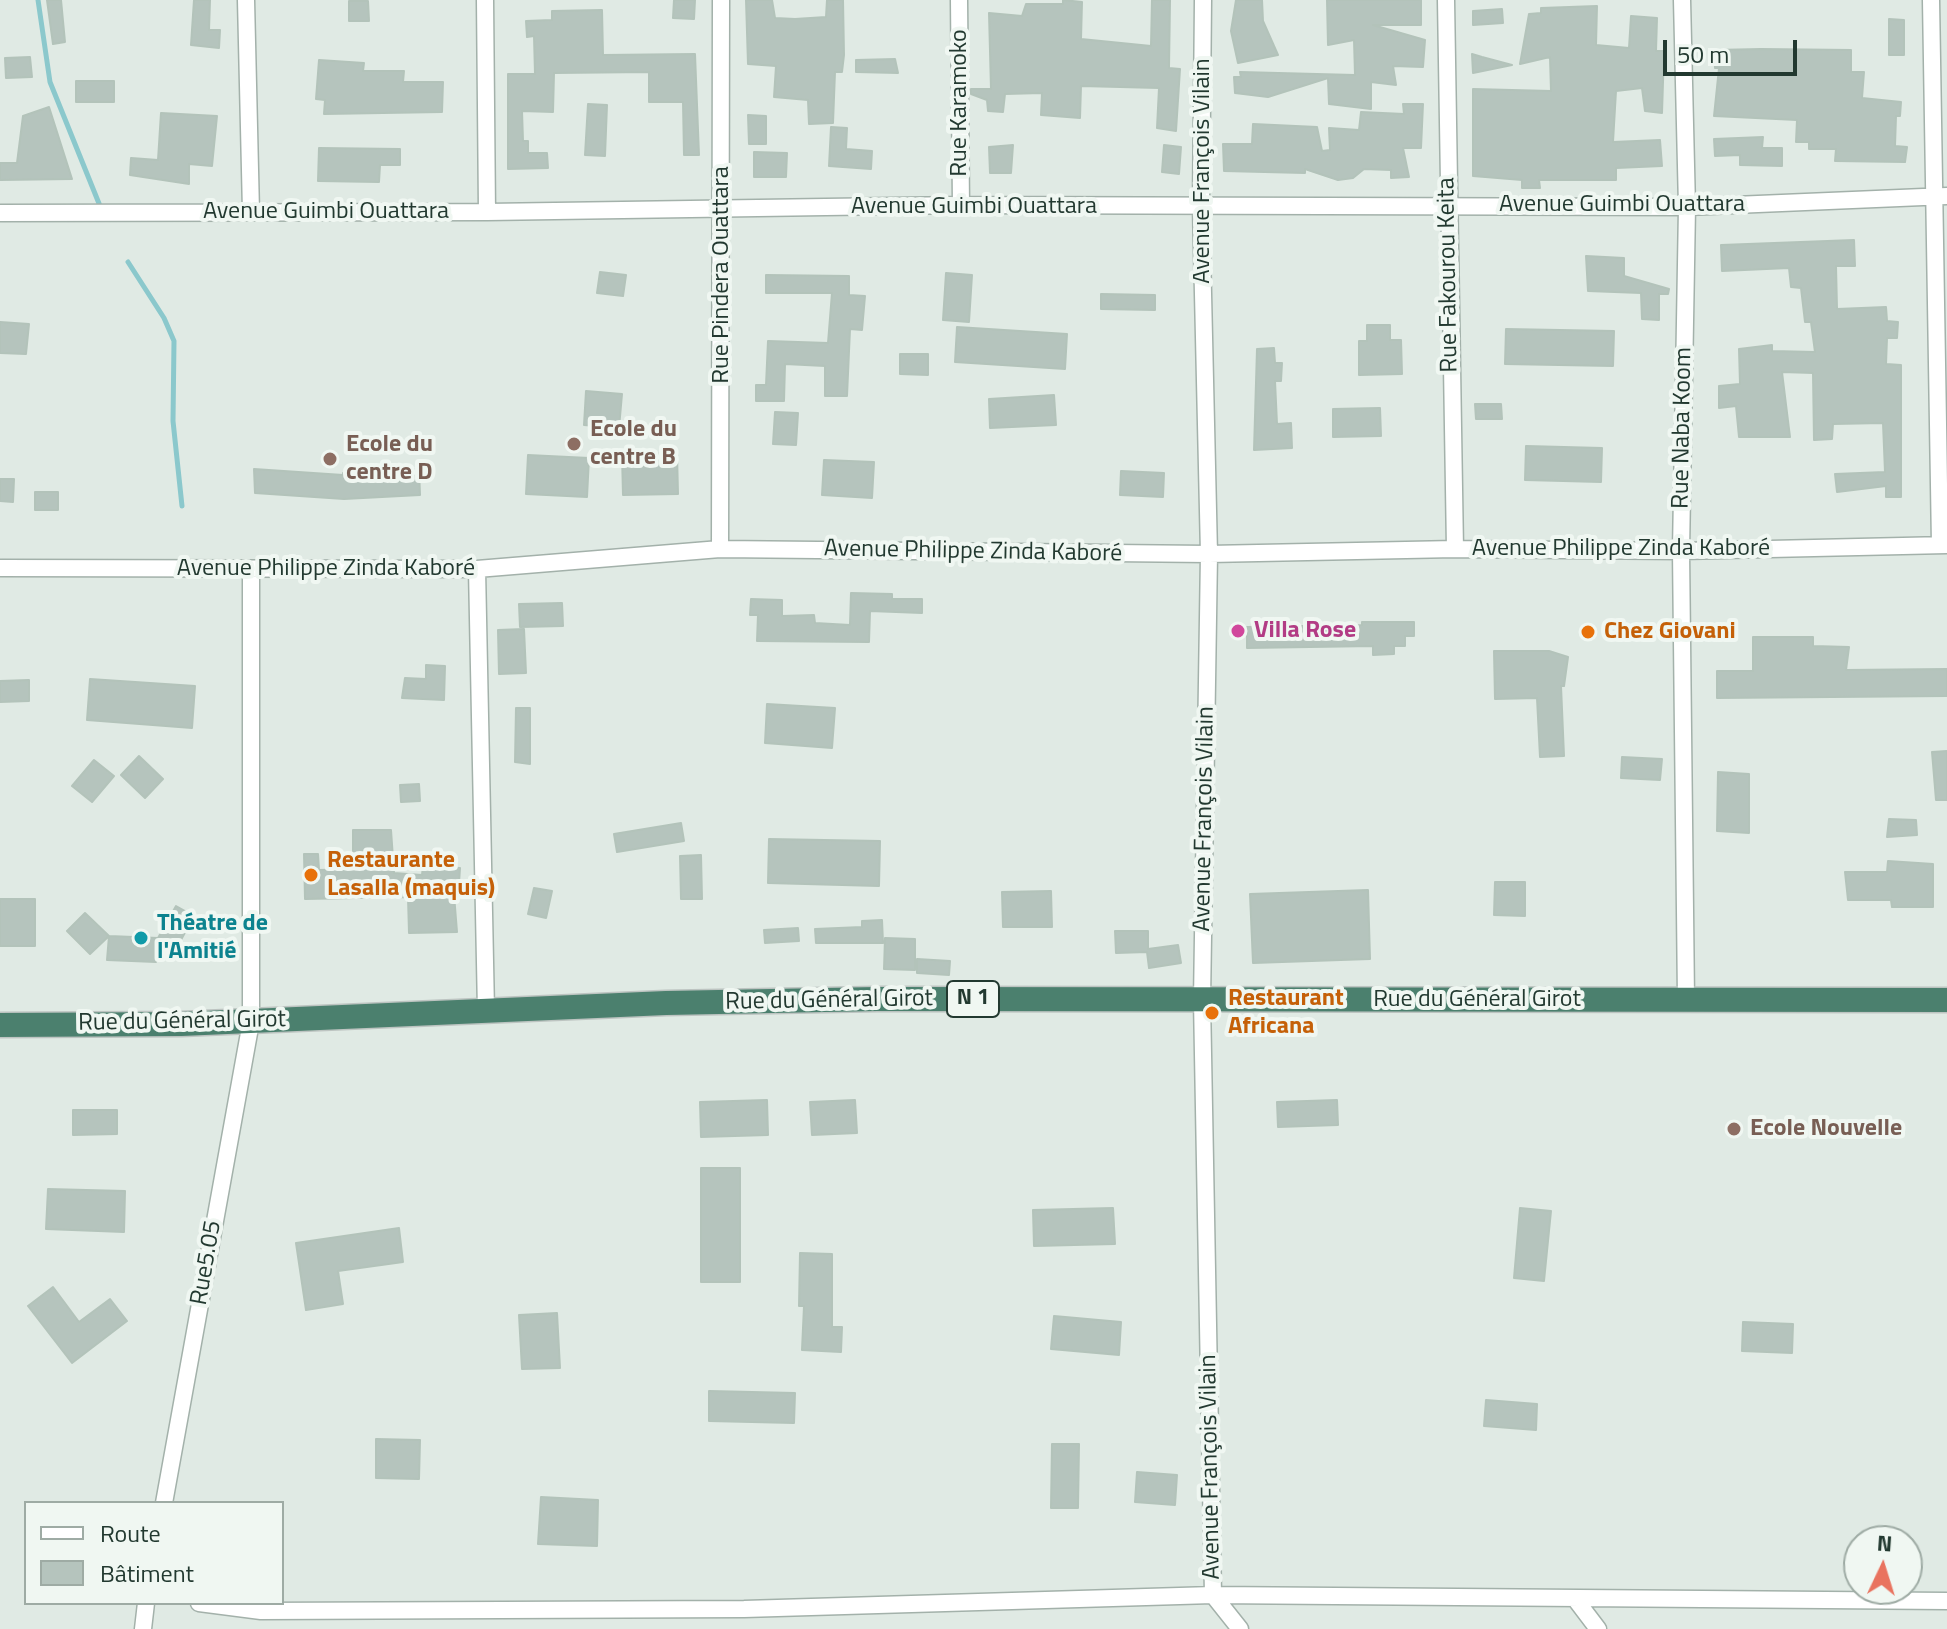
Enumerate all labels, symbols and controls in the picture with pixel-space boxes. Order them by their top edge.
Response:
scale bar [1667,24,1801,74]
street label: Rue Karamoko [946,29,974,177]
text: 50 m [1677,36,1729,72]
street label: Avenue François Vilain [1189,58,1217,284]
street label: Rue Pindera Ouattara [708,166,736,384]
street label: Rue Fakourou Keita [1433,177,1465,373]
street label: Avenue Guimbi Ouattara [1499,191,1745,219]
street label: Avenue Guimbi Ouattara [851,193,1097,221]
street label: Avenue Guimbi Ouattara [203,198,449,226]
street label: Rue Naba Koom [1667,347,1699,509]
place label: Ecole du centre B [590,416,677,472]
place label: Ecole du centre D [346,431,433,487]
marker: Ecole du centre B [565,435,583,453]
marker: Ecole du centre D [321,450,339,468]
street label: Avenue Philippe Zinda Kaboré [824,535,1122,569]
street label: Avenue Philippe Zinda Kaboré [1472,535,1770,563]
street label: Avenue Philippe Zinda Kaboré [177,555,475,583]
place label: Villa Rose [1254,617,1356,645]
place label: Chez Giovani [1604,618,1736,646]
marker: Villa Rose [1229,622,1247,640]
marker: Chez Giovani [1579,623,1597,641]
street label: Avenue François Vilain [1189,706,1221,932]
place label: Restaurante Lasalla (maquis) [327,847,495,903]
marker: Restaurante Lasalla (maquis) [302,866,320,884]
place label: Théatre de l'Amitié [157,910,268,966]
marker: Théatre de l'Amitié [132,929,150,947]
road number: N 1 [947,981,999,1017]
street label: Rue du Général Girot [725,985,933,1017]
place label: Restaurant Africana [1228,985,1344,1041]
street label: Rue du Général Girot [1373,986,1581,1014]
marker: Restaurant Africana [1203,1004,1221,1022]
street label: Rue du Général Girot [78,1006,286,1038]
place label: Ecole Nouvelle [1750,1115,1902,1143]
marker: Ecole Nouvelle [1725,1120,1743,1138]
street label: Rue5.05 [185,1219,229,1307]
street label: Avenue François Vilain [1195,1354,1227,1580]
legend [24,1501,284,1605]
text: Route [100,1515,161,1551]
north arrow [1843,1525,1923,1605]
text: N [1876,1526,1893,1561]
text: Bâtiment [100,1555,194,1591]

